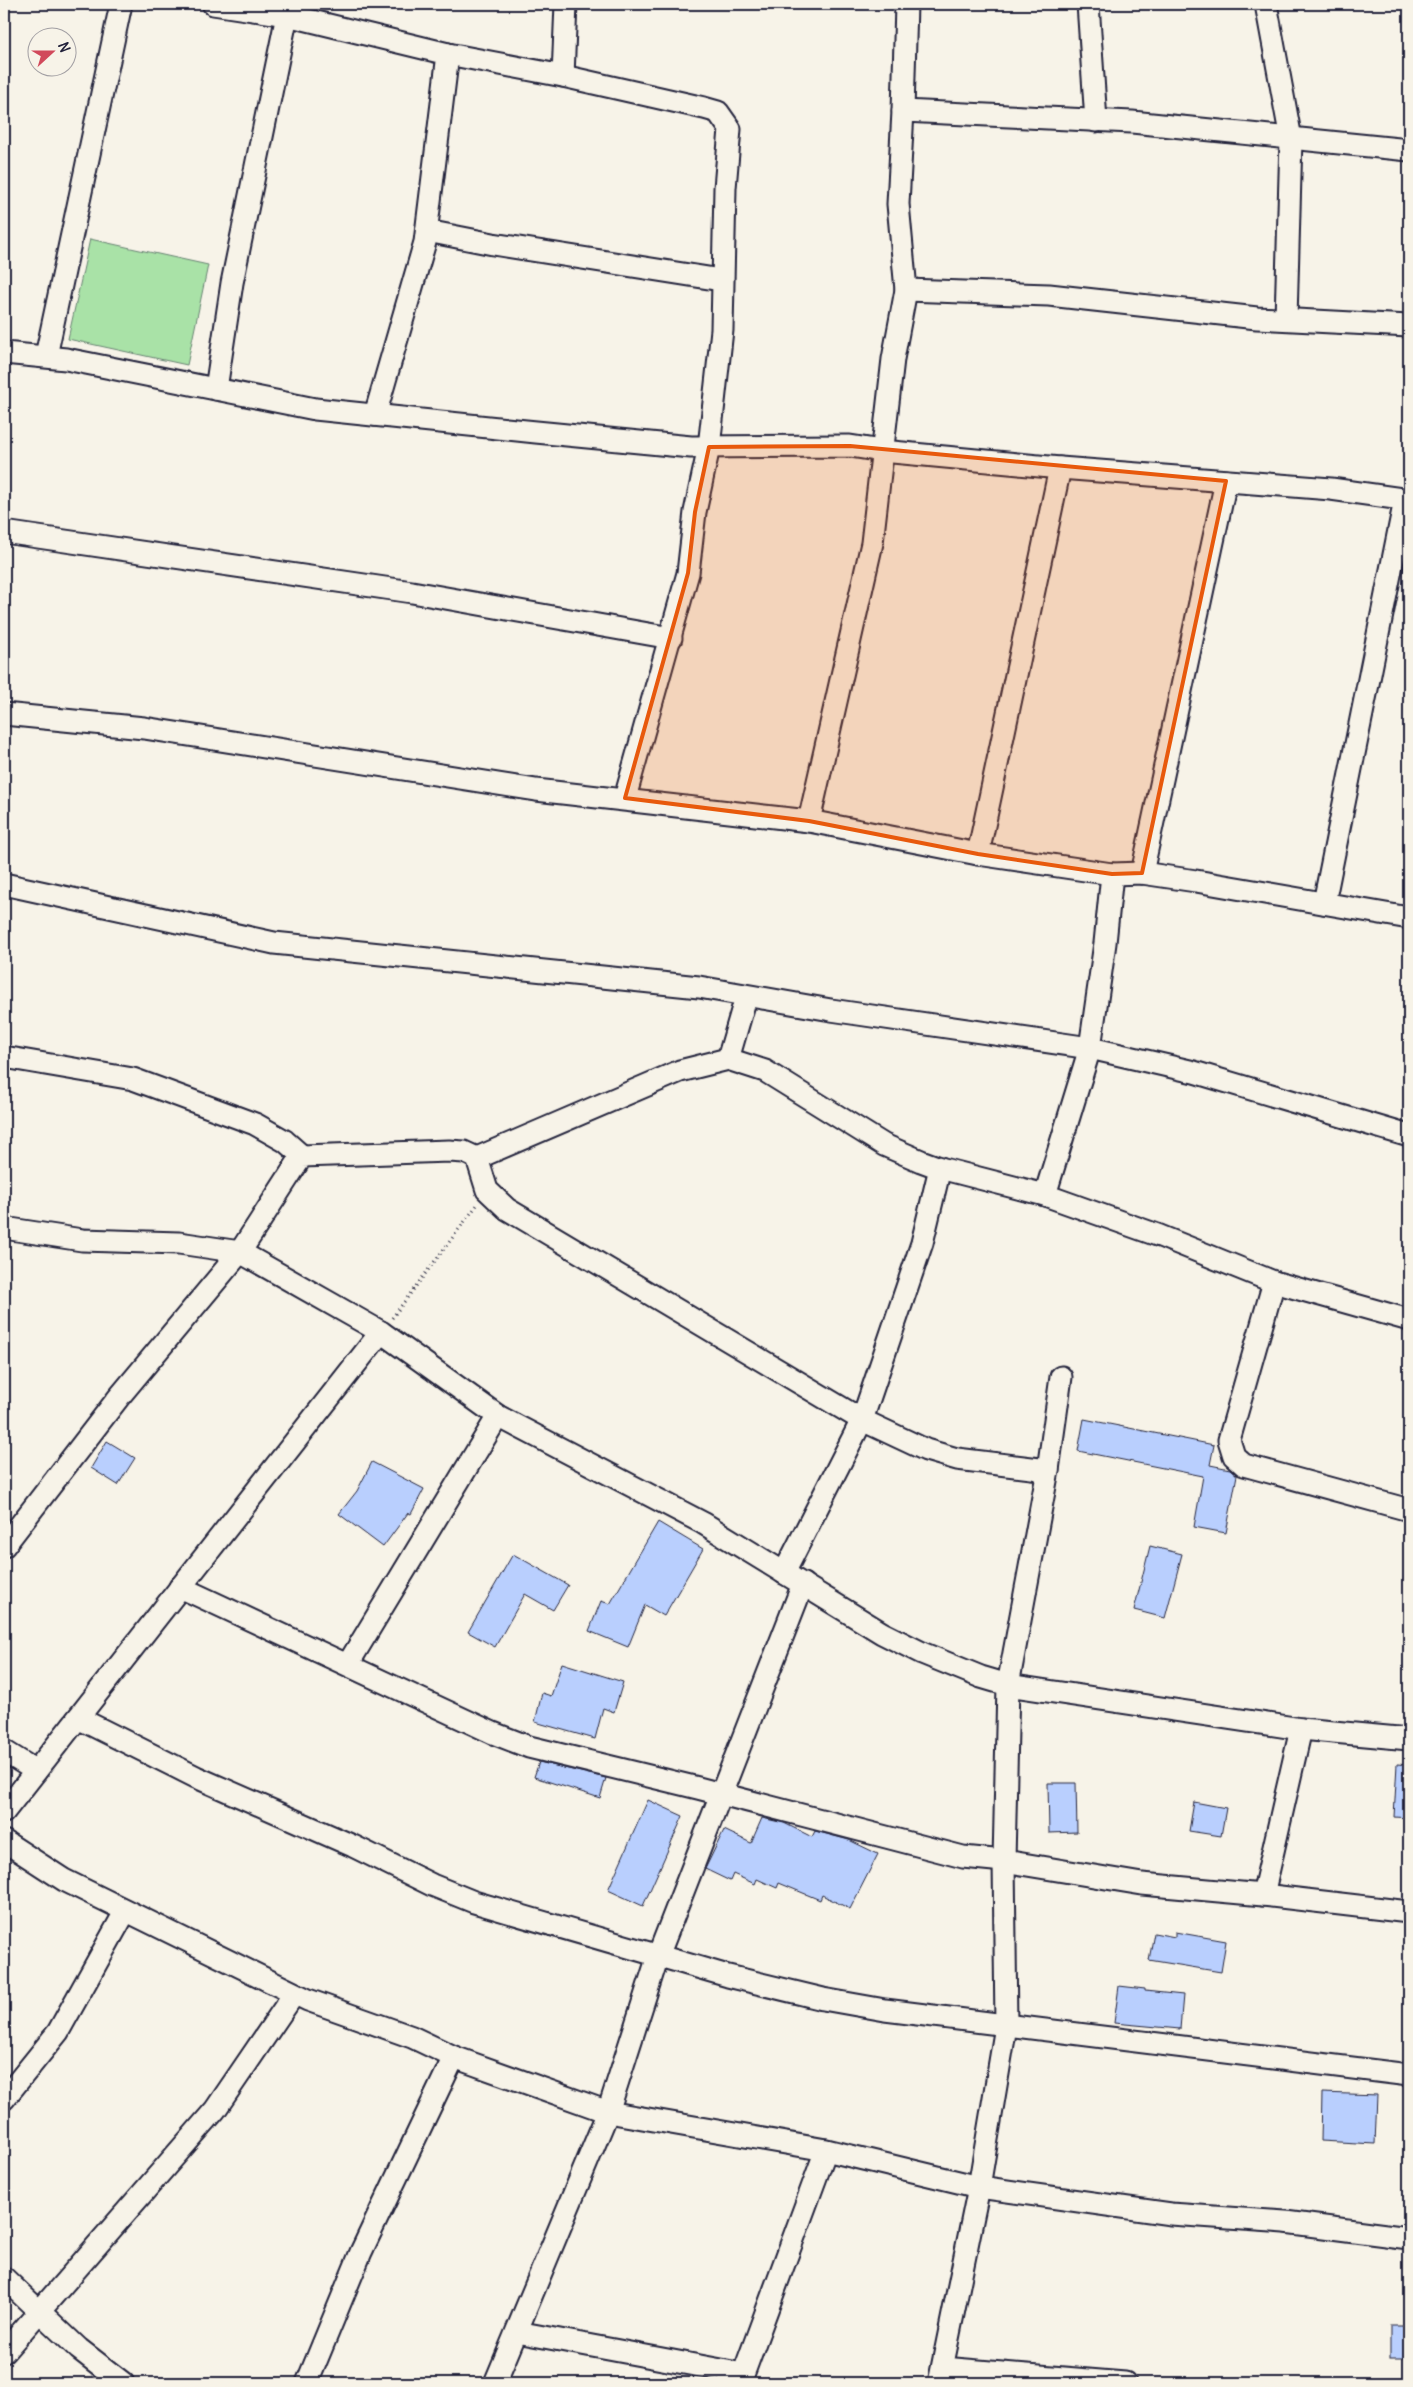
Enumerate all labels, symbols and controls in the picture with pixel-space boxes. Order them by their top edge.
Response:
north arrow [28,28,78,78]
text: N [54,40,74,55]

